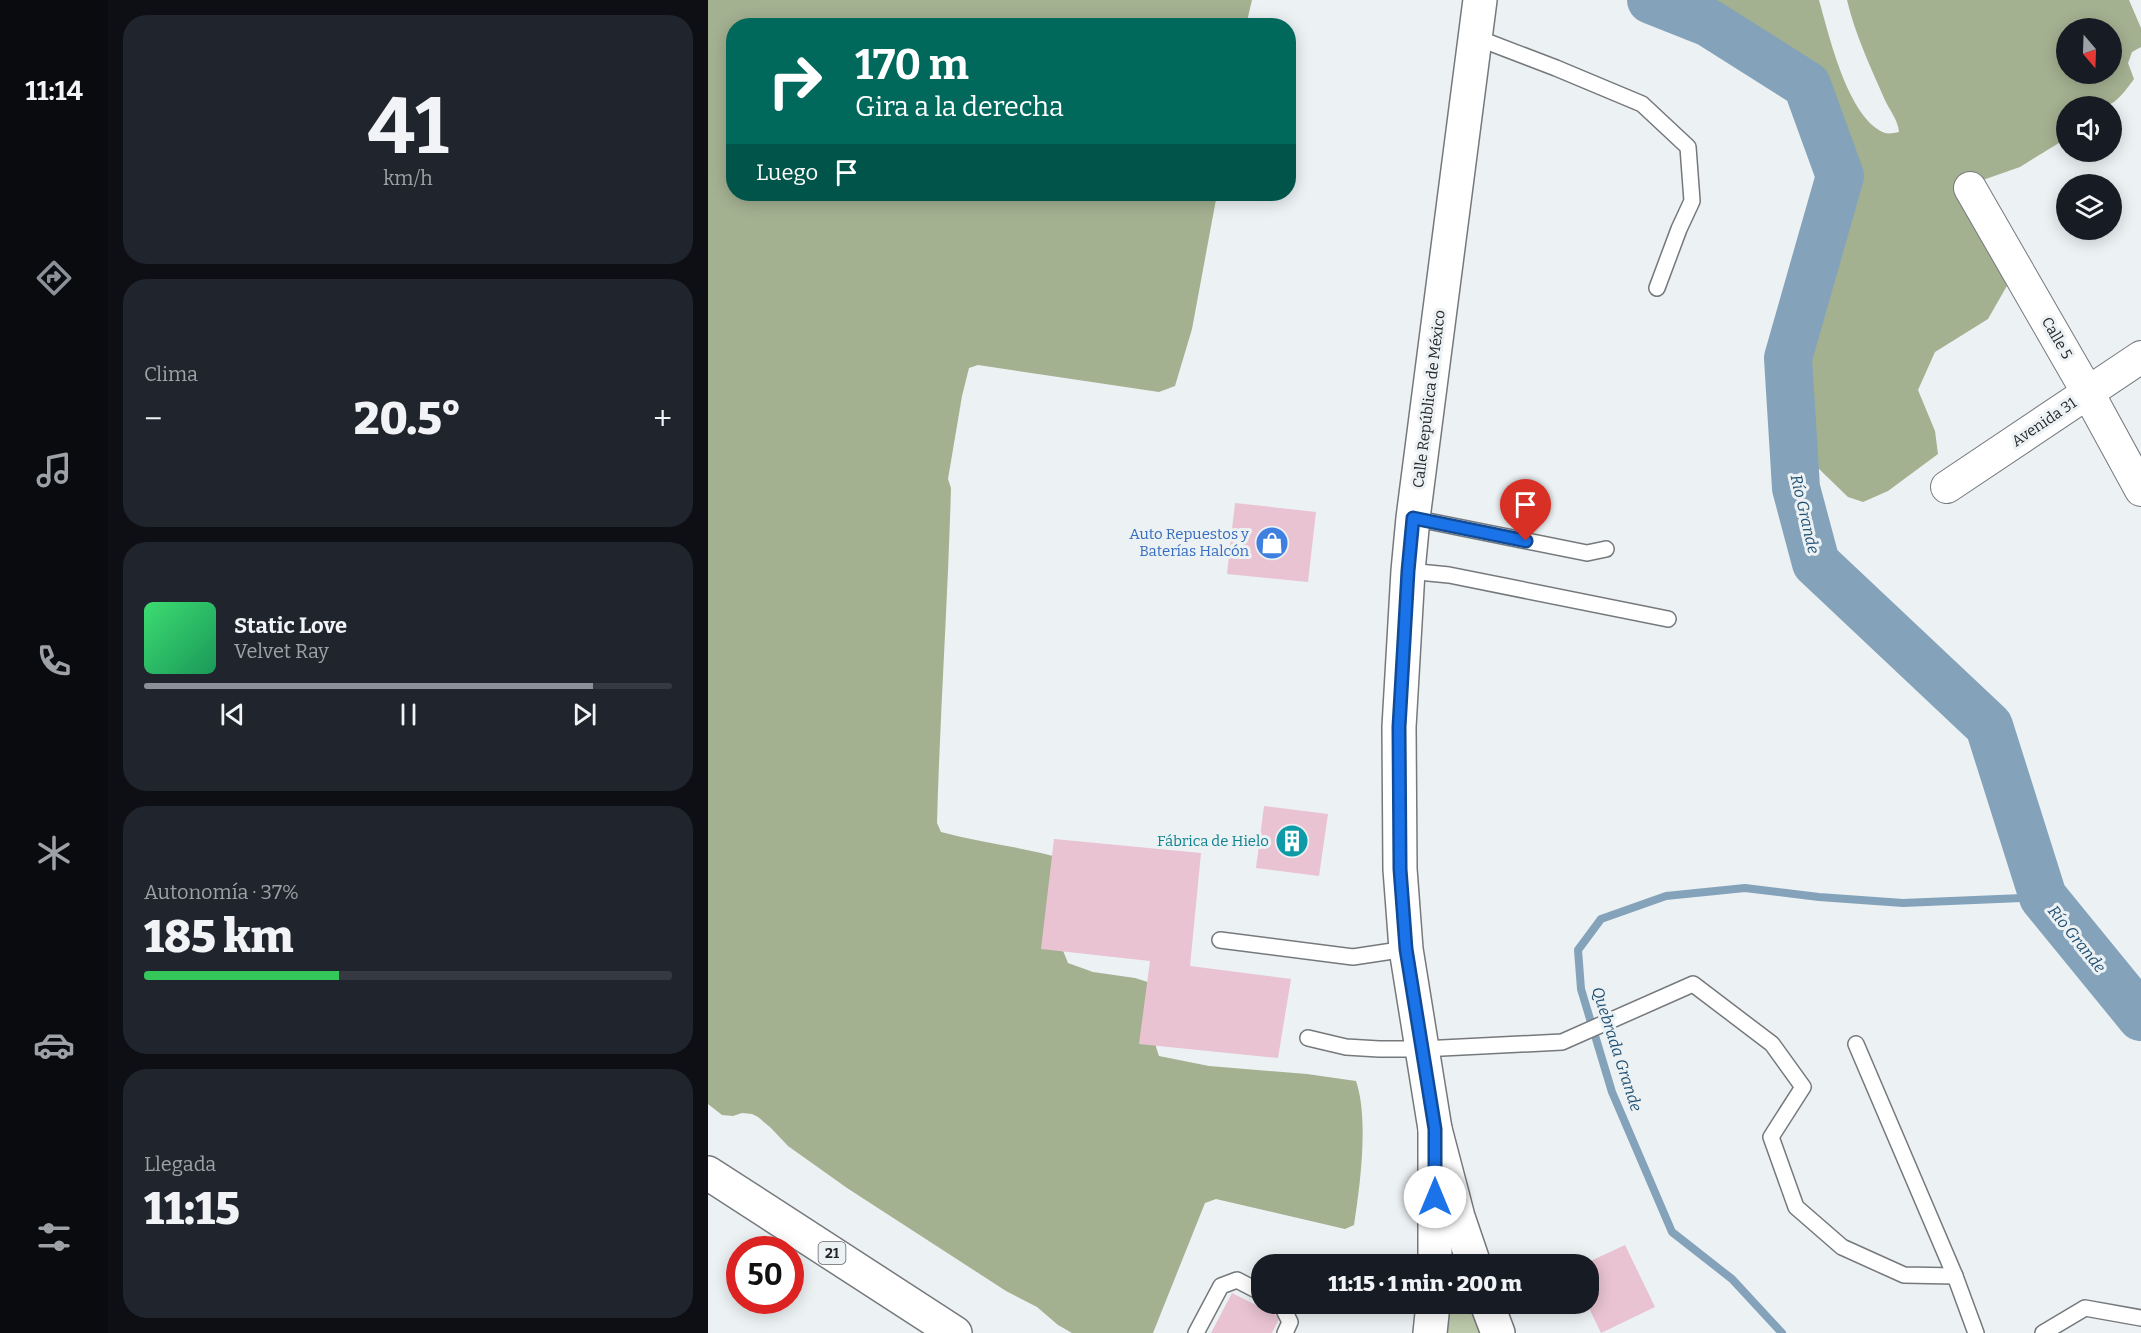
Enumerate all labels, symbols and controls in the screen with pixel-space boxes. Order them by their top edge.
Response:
north arrow [2056,18,2122,84]
map controls [2056,18,2122,240]
text: 170 m [855,40,969,90]
icon: right [756,42,834,120]
text: 11:14 [25,75,83,107]
text: 41 [367,80,449,174]
text: Gira a la derecha [855,91,1064,123]
button: sound [2056,96,2122,162]
icon: arrive [830,156,863,189]
text: Luego [756,159,818,186]
text: km/h [383,166,433,190]
button: layers [2056,174,2122,240]
icon: directions [33,257,75,299]
street label: Calle República de México [1409,309,1449,489]
street label: Calle 5 [2038,314,2076,362]
text: Clima [144,362,198,386]
text: 20.5° [354,392,462,446]
street label: Avenida 31 [2008,394,2080,450]
text: − [144,399,162,439]
text: + [653,399,672,439]
icon: music [33,449,75,491]
water label: Río Grande [1787,473,1823,555]
pin [1500,479,1551,541]
icon: arrive [1509,488,1542,521]
place label: Auto Repuestos y Baterías Halcón [1129,525,1250,560]
shop icon: Auto Repuestos y Baterías Halcón [1254,525,1290,561]
text: Static Love [234,612,347,639]
text: Velvet Ray [234,639,329,663]
icon: phone [33,640,75,682]
icon: previous [216,698,249,731]
icon: pause [392,698,425,731]
icon: next [568,698,601,731]
building icon: Fábrica de Hielo [1274,823,1310,859]
icon: climate [33,832,75,874]
place label: Fábrica de Hielo [1157,832,1269,850]
text: Autonomía · 37% [144,880,299,904]
water label: Río Grande [2044,902,2110,976]
text: 185 km [144,910,293,964]
water label: Quebrada Grande [1588,984,1646,1114]
icon: car [33,1024,75,1066]
text: Llegada [144,1152,216,1176]
position arrow [1403,1165,1467,1229]
text: 11:15 [144,1182,240,1236]
icon: filters [33,1216,75,1258]
speed limit sign: 50 [726,1236,804,1314]
road number: 21 [818,1242,846,1264]
text: 11:15 · 1 min · 200 m [1328,1270,1522,1297]

